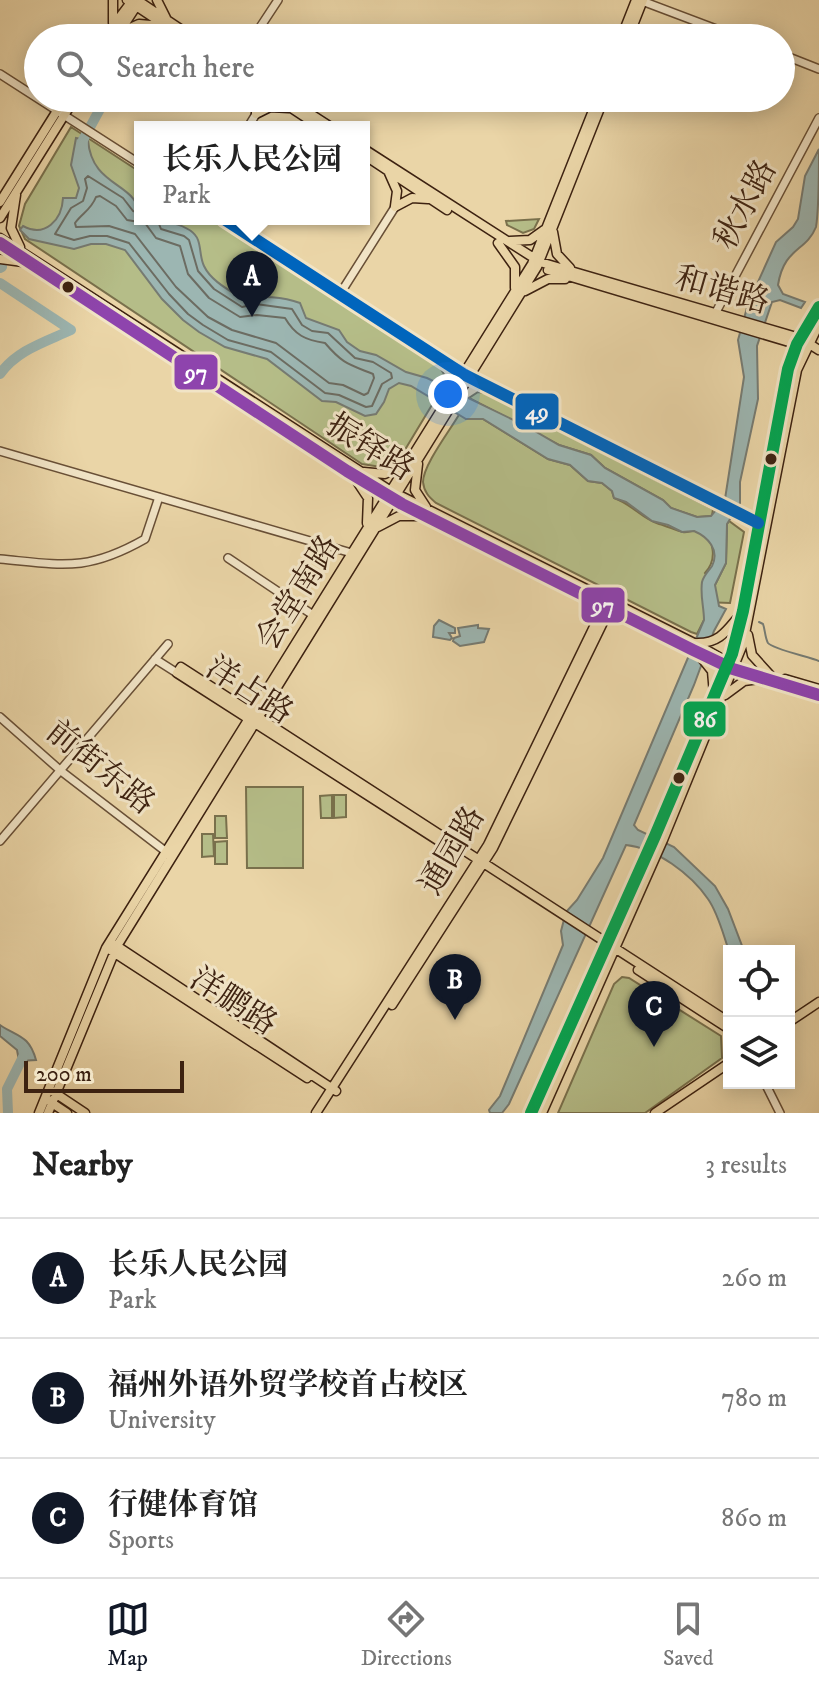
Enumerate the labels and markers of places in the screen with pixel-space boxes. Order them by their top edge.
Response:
pin: A [226,251,278,317]
unlabelled marker [60,279,76,295]
unlabelled marker [763,451,779,467]
unlabelled marker [671,770,687,786]
pin: B [429,954,481,1020]
pin: C [628,981,680,1047]

